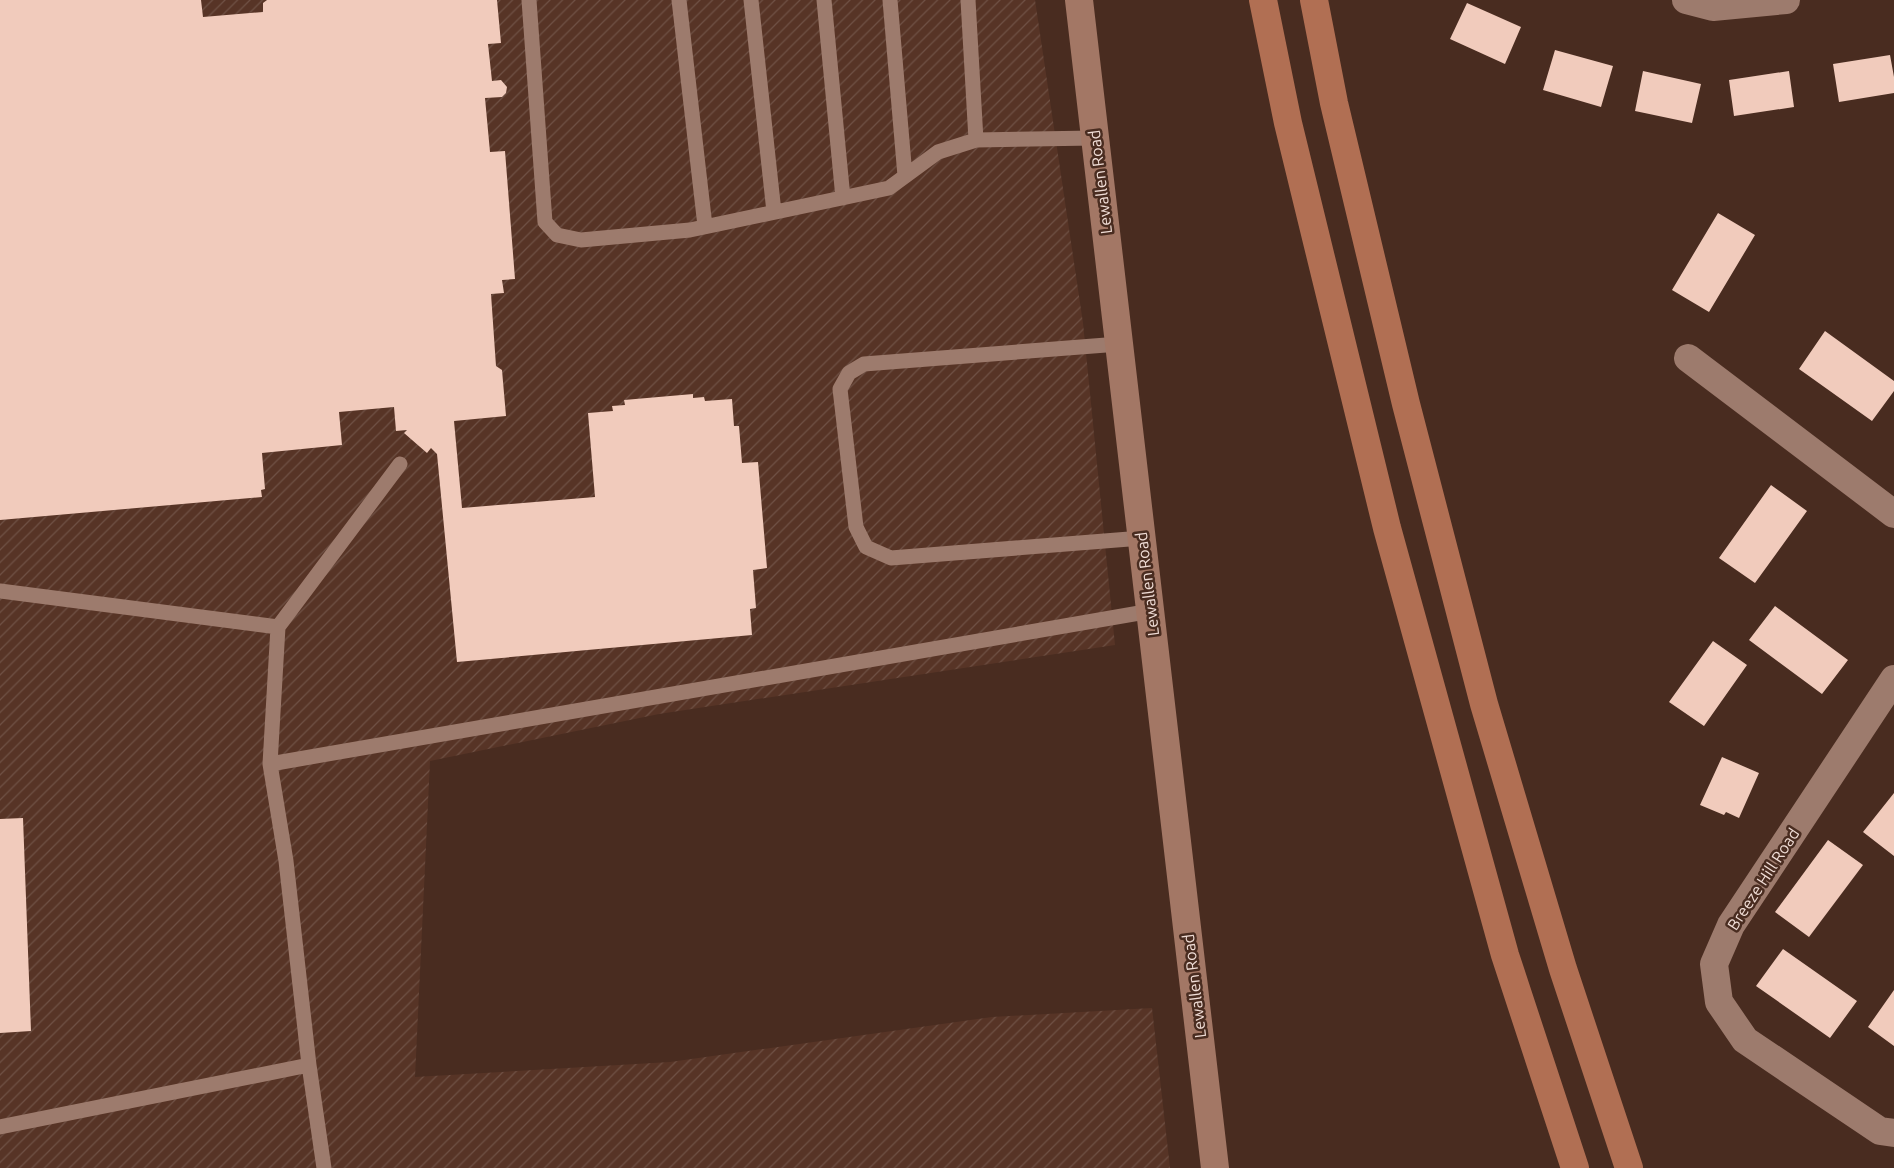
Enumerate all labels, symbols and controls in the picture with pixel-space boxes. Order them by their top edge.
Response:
street label: Lewallen Road [1085,129,1115,235]
street label: Lewallen Road [1132,531,1162,637]
street label: Breeze Hill Road [1723,825,1803,933]
street label: Lewallen Road [1179,933,1209,1039]

